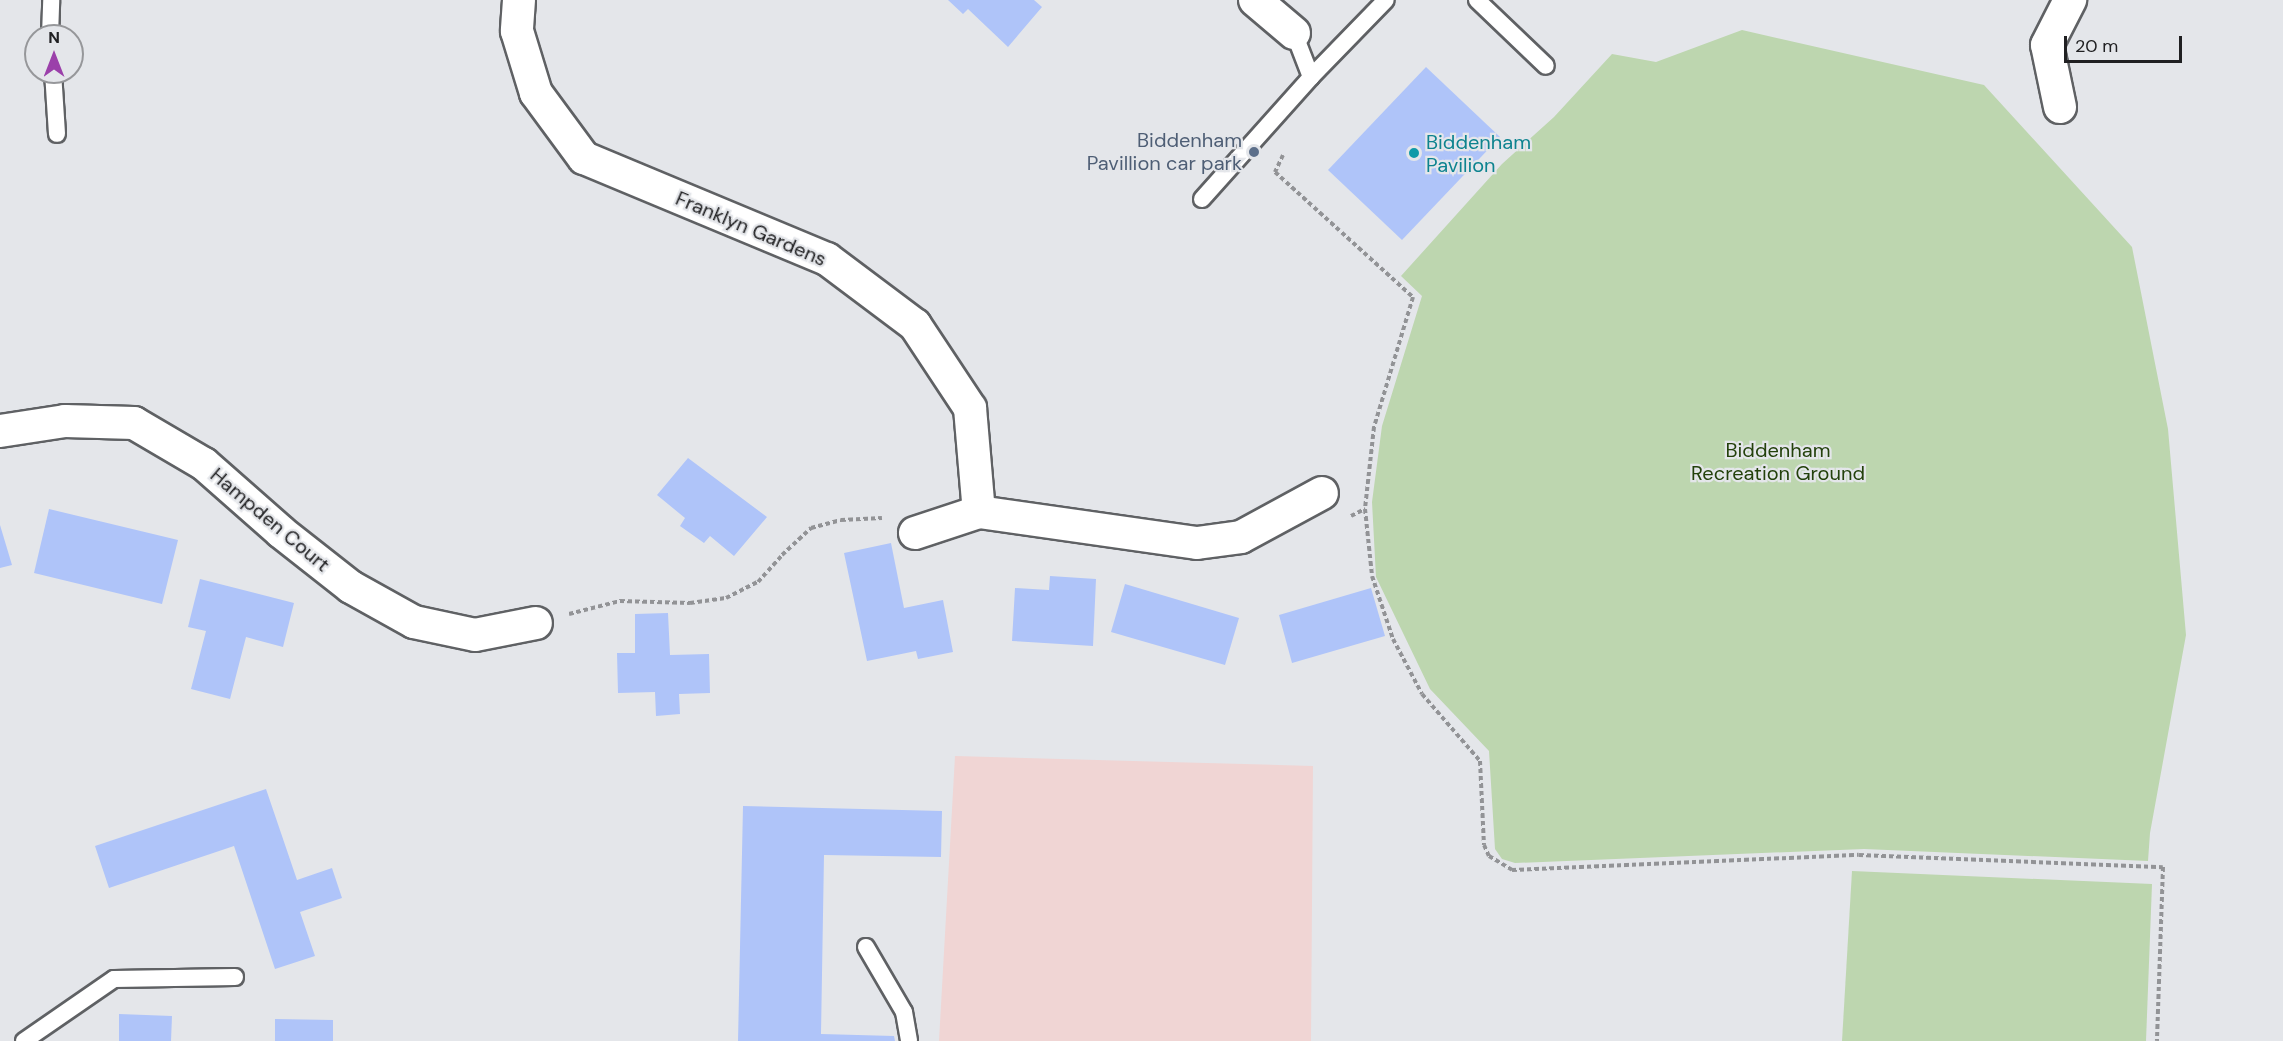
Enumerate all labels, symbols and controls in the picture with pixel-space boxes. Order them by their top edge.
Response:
north arrow [24,24,84,84]
scale bar [2067,24,2186,62]
text: N [48,27,60,48]
text: 20 m [2075,34,2118,58]
place label: Biddenham Pavillion car park [1087,128,1242,175]
place label: Biddenham Pavilion [1426,130,1531,177]
marker: Biddenham Pavillion car park [1247,145,1261,159]
marker: Biddenham Pavilion [1407,146,1421,160]
street label: Franklyn Gardens [672,186,830,272]
park label: Biddenham Recreation Ground [1691,438,1865,485]
street label: Hampden Court [205,463,335,577]

